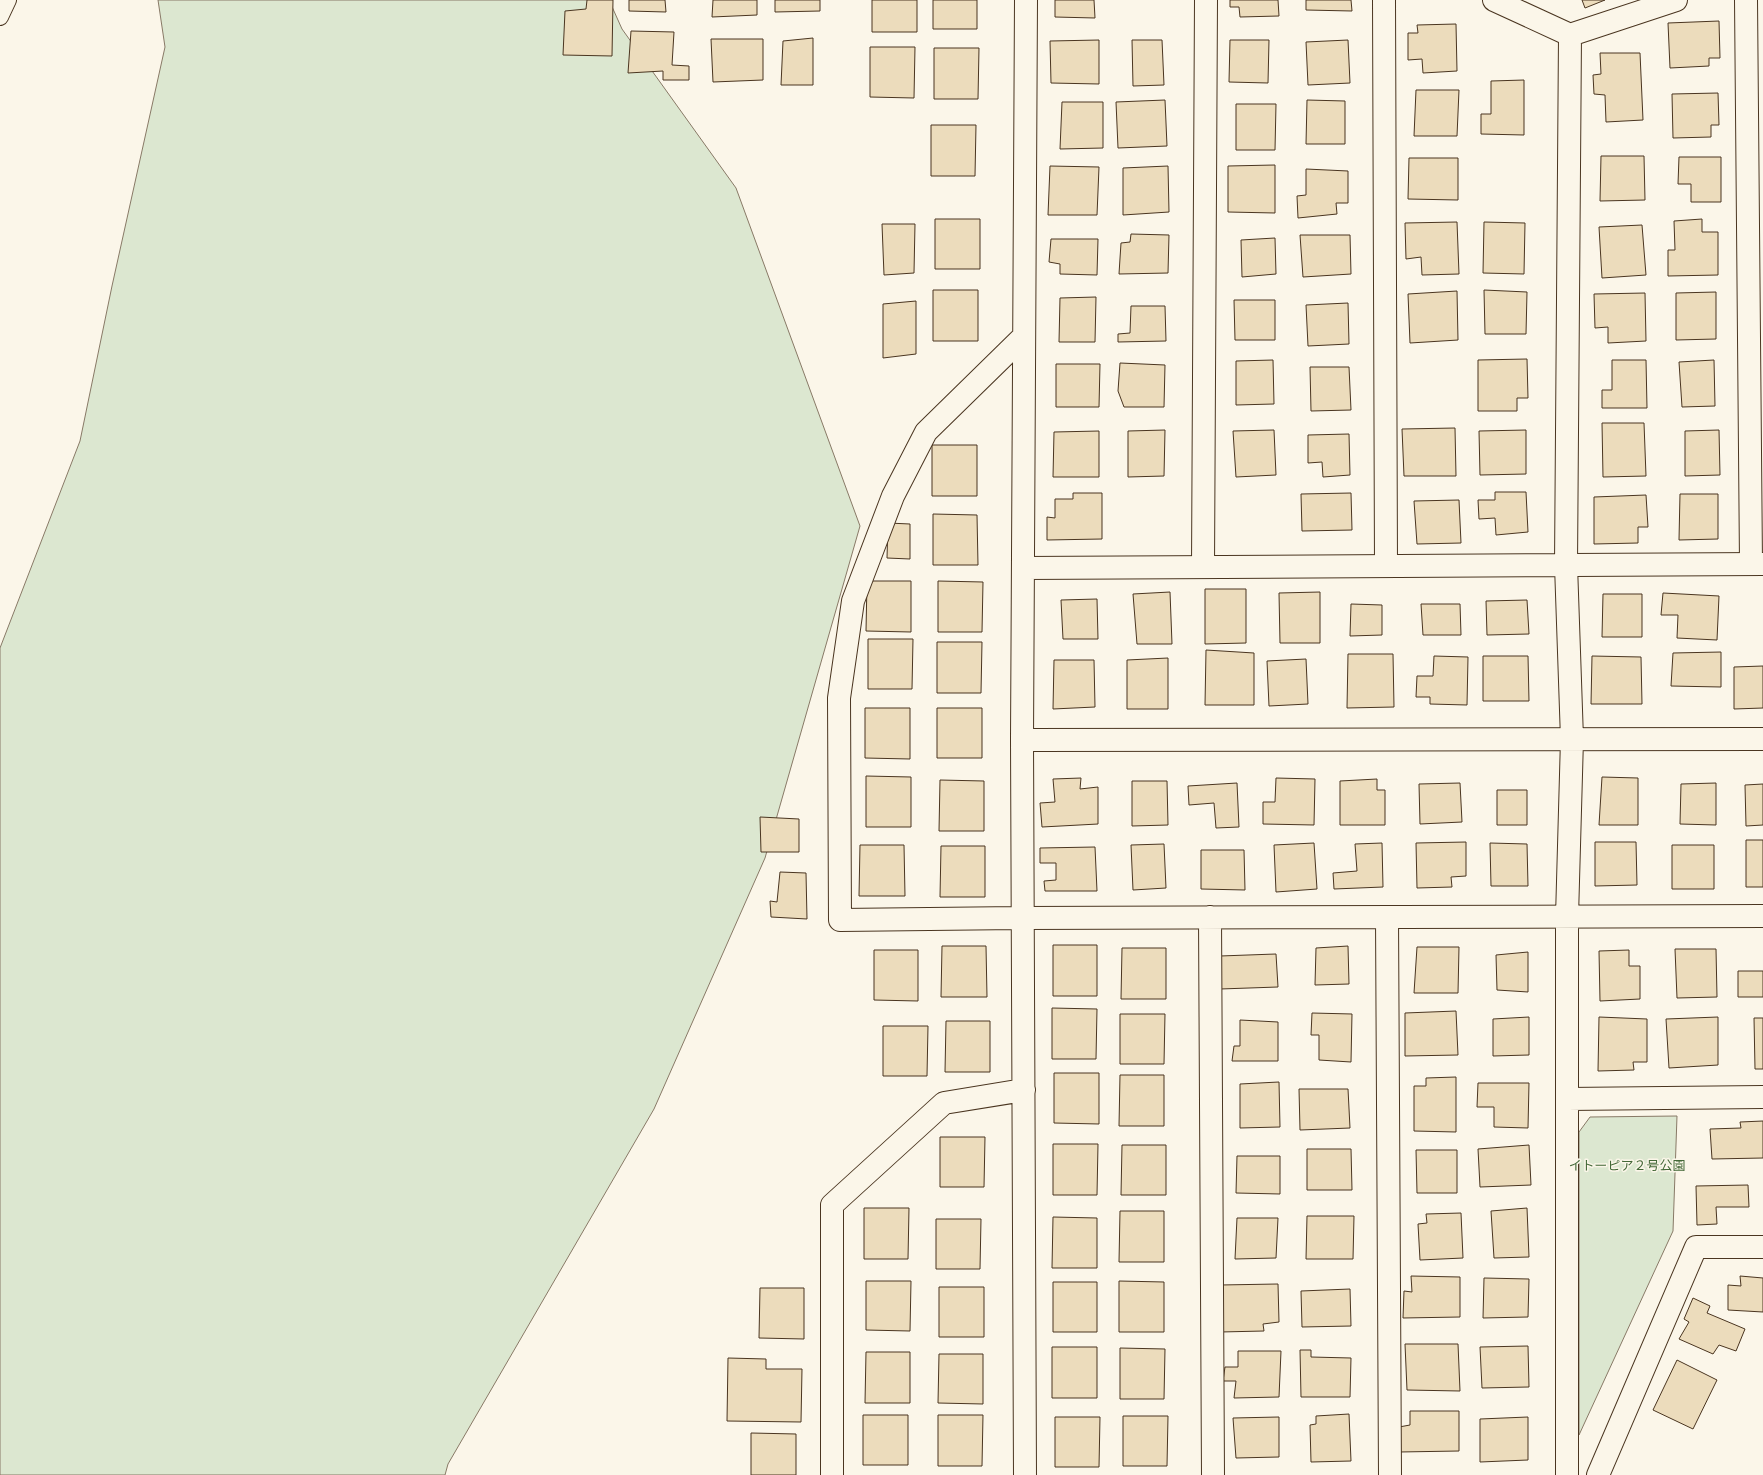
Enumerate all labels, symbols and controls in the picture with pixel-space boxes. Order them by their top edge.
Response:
park label: イトーピア２号公園 [1568,1158,1686,1173]

